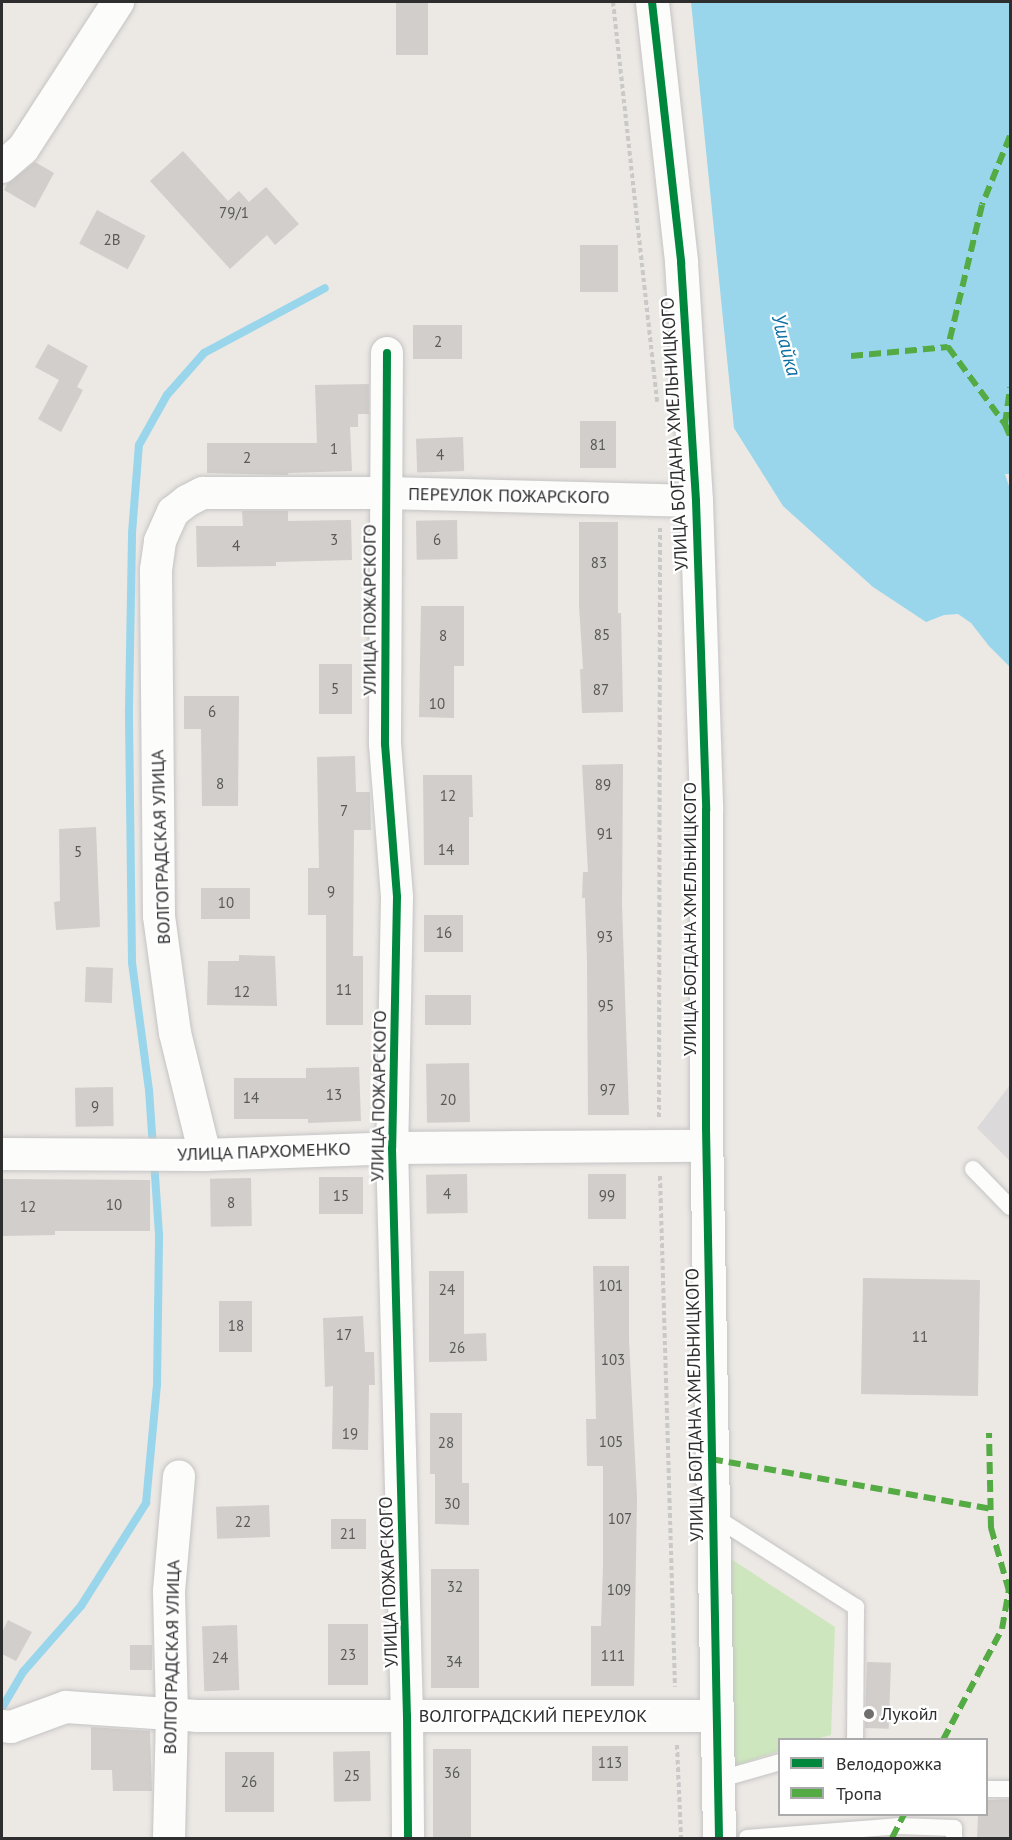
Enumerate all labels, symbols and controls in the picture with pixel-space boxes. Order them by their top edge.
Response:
house number: 79/1 [219,204,249,222]
house number: 2В [104,231,120,249]
street label: УЛИЦА БОГДАНА ХМЕЛЬНИЦКОГО [657,296,693,572]
water label: Ушайка [766,311,806,379]
house number: 2 [434,333,442,351]
house number: 81 [590,436,606,454]
house number: 1 [330,440,338,458]
house number: 4 [436,446,444,464]
house number: 2 [243,449,251,467]
street label: ПЕРЕУЛОК ПОЖАРСКОГО [408,483,610,509]
street label: УЛИЦА ПОЖАРСКОГО [359,524,381,696]
house number: 3 [330,531,338,549]
house number: 6 [433,531,441,549]
house number: 4 [232,537,240,555]
house number: 83 [591,554,607,572]
house number: 85 [594,626,610,644]
house number: 8 [439,627,447,645]
house number: 5 [331,680,339,698]
house number: 87 [593,681,609,699]
house number: 10 [429,695,445,713]
house number: 6 [208,703,216,721]
street label: ВОЛГОГРАДСКАЯ УЛИЦА [147,749,175,945]
house number: 8 [216,775,224,793]
house number: 89 [595,776,611,794]
street label: УЛИЦА БОГДАНА ХМЕЛЬНИЦКОГО [679,781,701,1057]
house number: 12 [440,787,456,805]
house number: 7 [340,802,348,820]
house number: 91 [597,825,613,843]
house number: 14 [438,841,454,859]
house number: 5 [74,843,82,861]
house number: 9 [327,883,335,901]
house number: 10 [218,894,234,912]
house number: 16 [436,924,452,942]
house number: 93 [597,928,613,946]
house number: 11 [336,981,352,999]
house number: 12 [234,983,250,1001]
house number: 95 [598,997,614,1015]
street label: УЛИЦА ПОЖАРСКОГО [367,1010,391,1182]
house number: 97 [600,1081,616,1099]
house number: 13 [326,1086,342,1104]
house number: 14 [243,1089,259,1107]
house number: 20 [440,1091,456,1109]
house number: 9 [91,1098,99,1116]
street label: УЛИЦА ПАРХОМЕНКО [177,1138,351,1166]
house number: 4 [443,1185,451,1203]
house number: 15 [333,1187,349,1205]
house number: 99 [599,1187,615,1205]
house number: 8 [227,1194,235,1212]
house number: 10 [106,1196,122,1214]
house number: 12 [20,1198,36,1216]
street label: УЛИЦА БОГДАНА ХМЕЛЬНИЦКОГО [682,1267,708,1543]
house number: 101 [599,1277,623,1295]
house number: 24 [439,1281,455,1299]
house number: 18 [228,1317,244,1335]
house number: 17 [336,1326,352,1344]
house number: 11 [912,1328,928,1346]
house number: 26 [449,1339,465,1357]
house number: 103 [601,1351,625,1369]
house number: 19 [342,1425,358,1443]
house number: 105 [599,1433,623,1451]
house number: 28 [438,1434,454,1452]
house number: 30 [444,1495,460,1513]
street label: УЛИЦА ПОЖАРСКОГО [375,1496,403,1668]
house number: 107 [608,1510,632,1528]
house number: 22 [235,1513,251,1531]
house number: 21 [340,1525,356,1543]
street label: ВОЛГОГРАДСКАЯ УЛИЦА [159,1559,185,1755]
house number: 32 [447,1578,463,1596]
house number: 109 [607,1581,631,1599]
house number: 23 [340,1646,356,1664]
house number: 111 [601,1647,625,1665]
house number: 24 [212,1649,228,1667]
house number: 34 [446,1653,462,1671]
place label: Лукойл [881,1703,938,1725]
street label: ВОЛГОГРАДСКИЙ ПЕРЕУЛОК [419,1705,647,1727]
marker: Лукойл [862,1707,876,1721]
legend [778,1738,988,1816]
text: Велодорожка [836,1752,942,1775]
house number: 113 [598,1754,622,1772]
house number: 36 [444,1764,460,1782]
house number: 25 [344,1767,360,1785]
house number: 26 [241,1773,257,1791]
text: Тропа [836,1782,882,1805]

